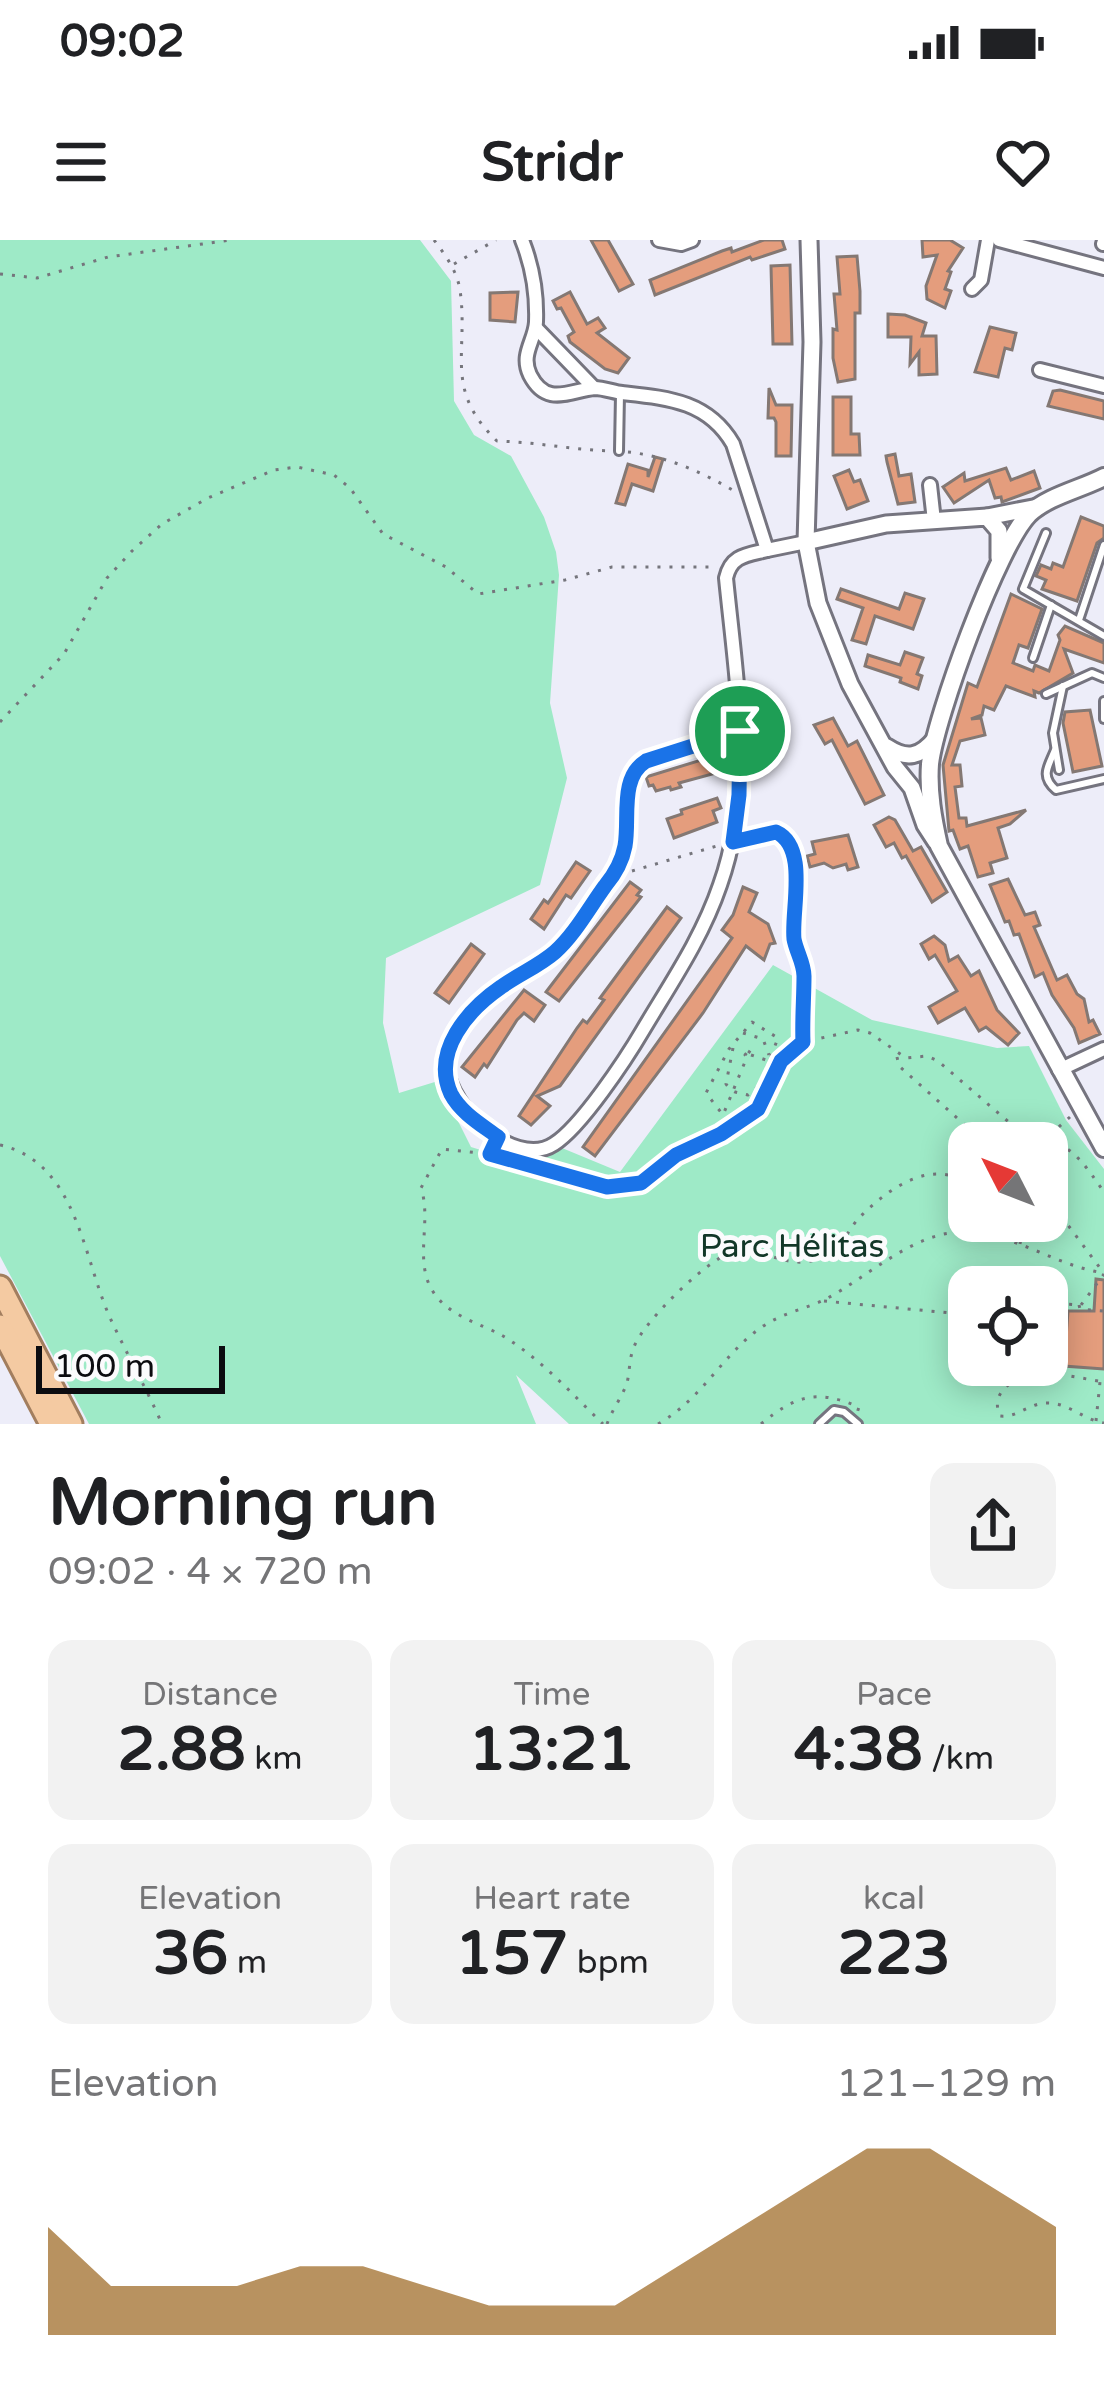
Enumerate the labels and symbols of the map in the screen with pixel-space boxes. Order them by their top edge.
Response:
pin [689,680,791,782]
north arrow [948,1122,1068,1242]
park label: Parc Hélitas [700,1227,884,1266]
scale bar [36,1340,225,1393]

